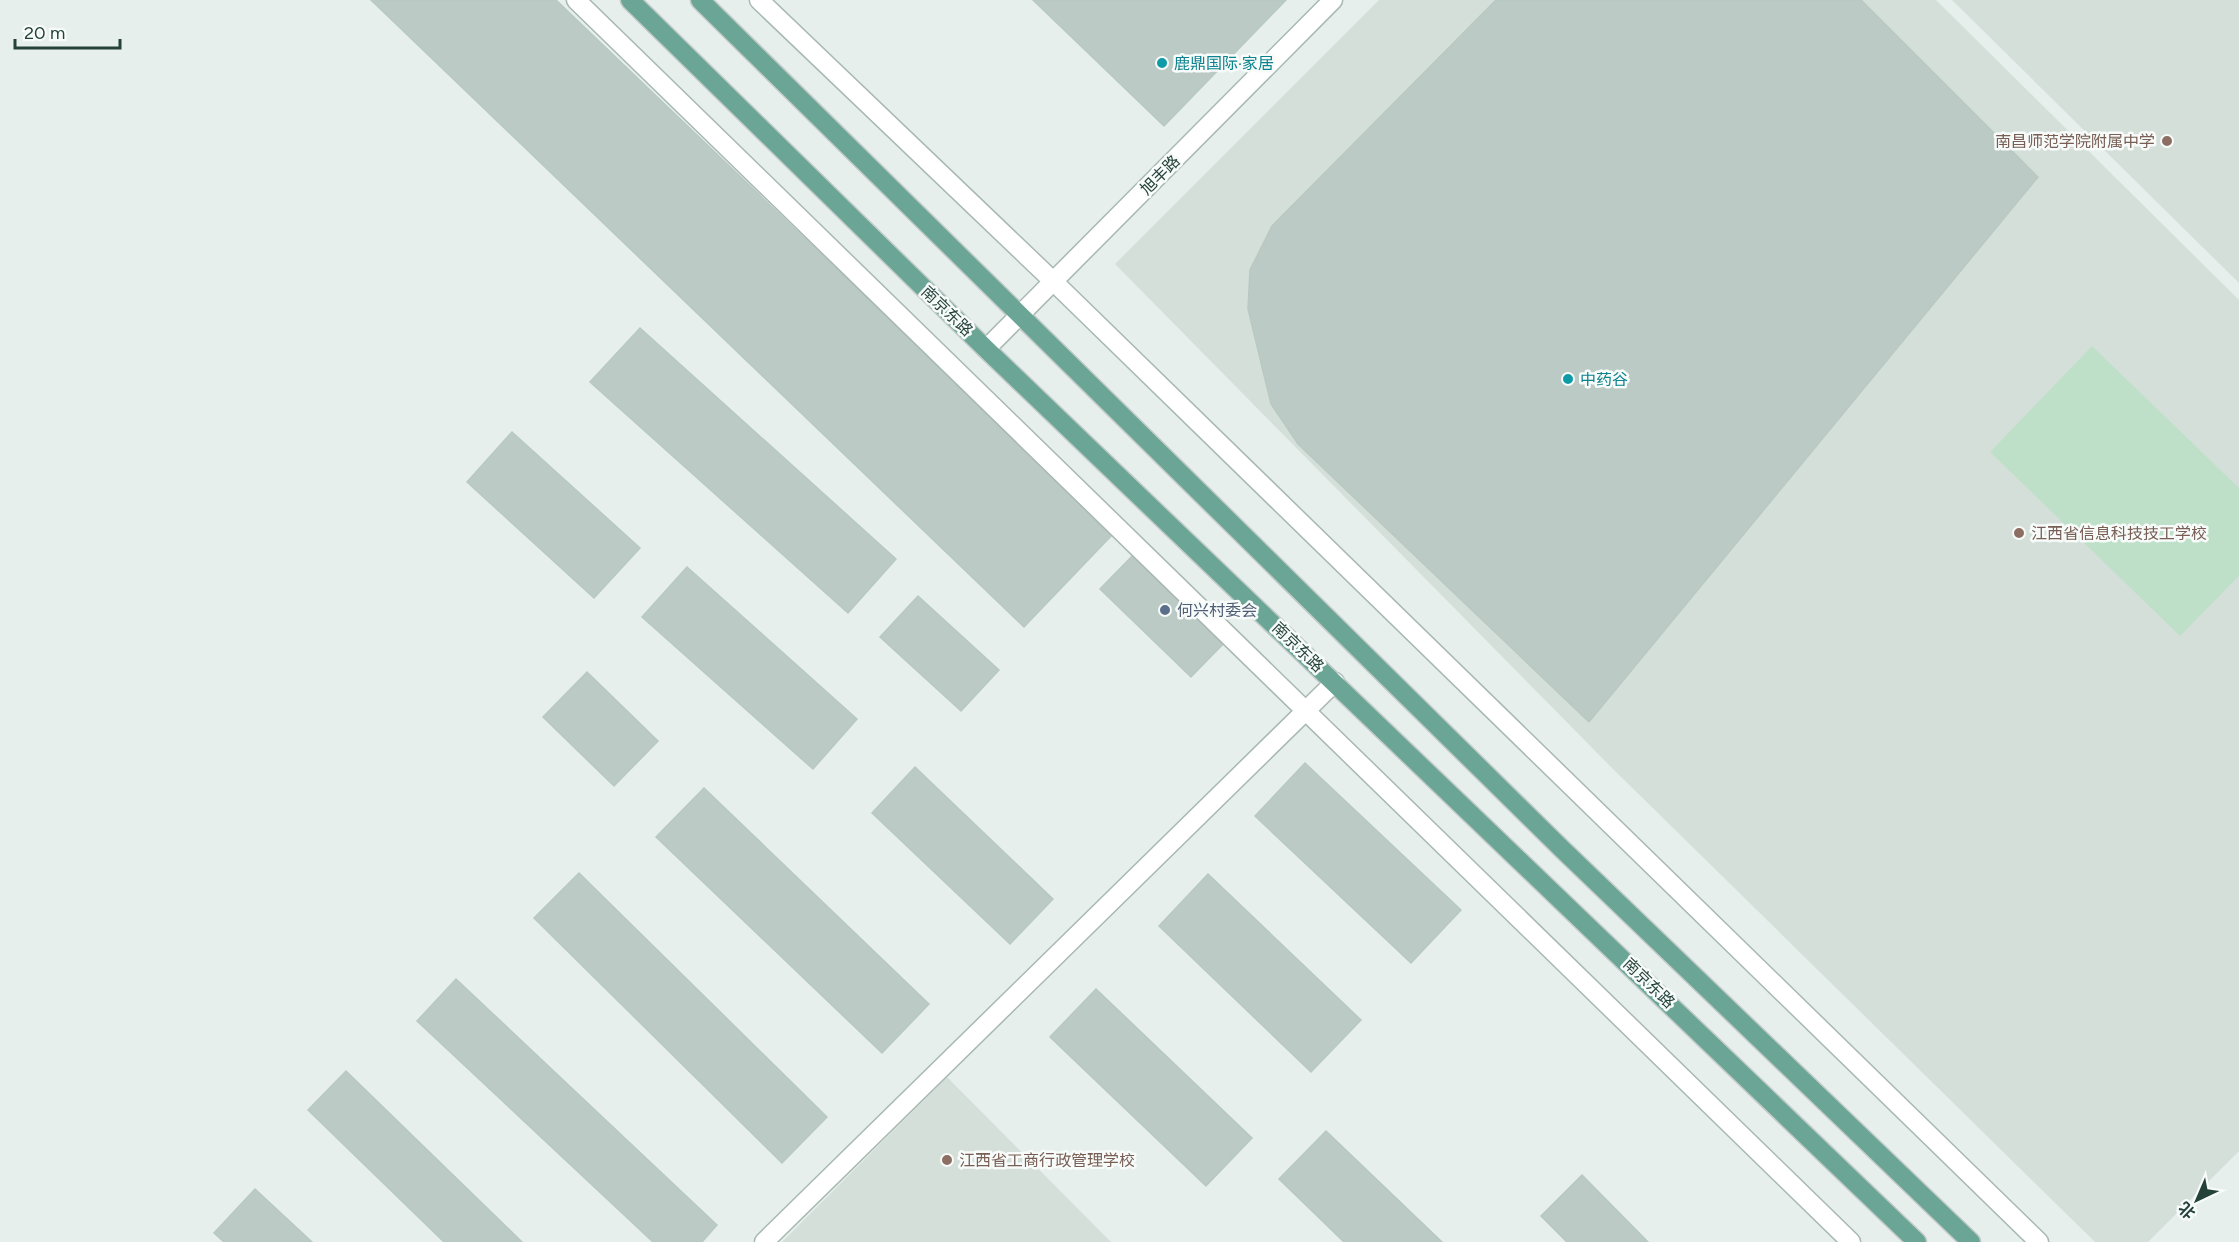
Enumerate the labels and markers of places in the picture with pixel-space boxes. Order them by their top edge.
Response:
place label: 鹿鼎国际·家居 [1174,54,1274,73]
marker: 鹿鼎国际·家居 [1155,56,1169,70]
place label: 南昌师范学院附属中学 [1995,132,2155,151]
marker: 南昌师范学院附属中学 [2160,134,2174,148]
place label: 中药谷 [1580,370,1628,389]
marker: 中药谷 [1561,372,1575,386]
place label: 江西省信息科技技工学校 [2031,524,2207,543]
marker: 江西省信息科技技工学校 [2012,526,2026,540]
place label: 何兴村委会 [1177,601,1257,620]
marker: 何兴村委会 [1158,603,1172,617]
place label: 江西省工商行政管理学校 [959,1151,1135,1170]
marker: 江西省工商行政管理学校 [940,1153,954,1167]

